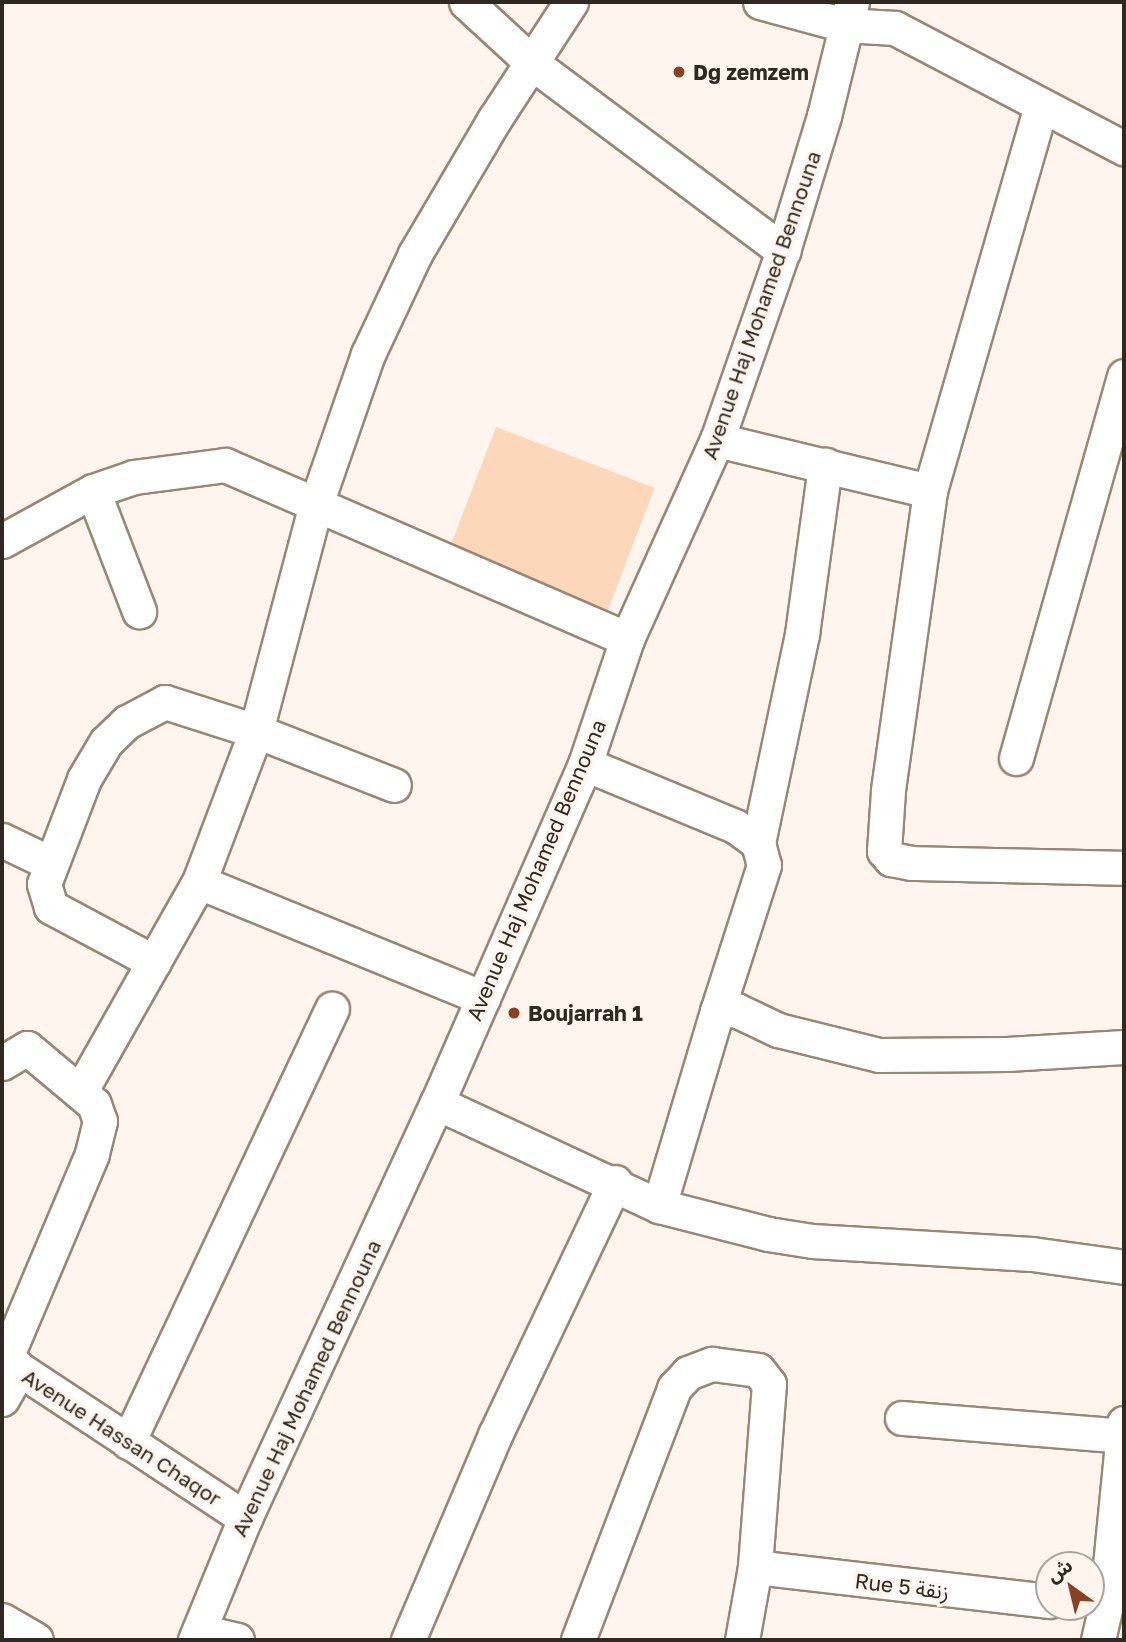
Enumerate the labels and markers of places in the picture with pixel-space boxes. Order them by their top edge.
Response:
place label: Dg zemzem [693,59,809,85]
marker: Dg zemzem [671,64,687,80]
place label: Boujarrah 1 [528,1000,643,1026]
marker: Boujarrah 1 [506,1005,522,1021]

